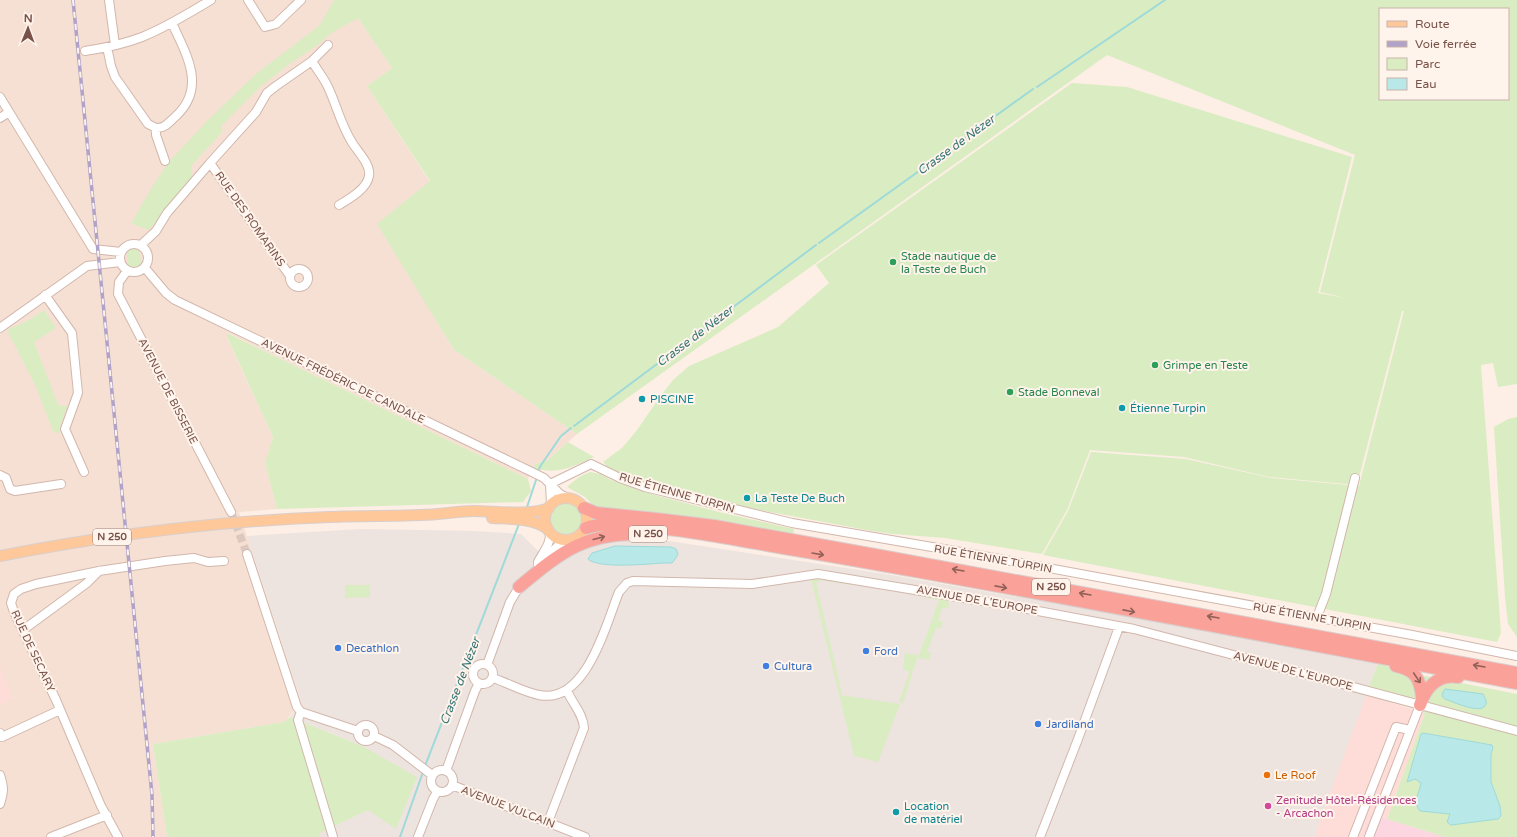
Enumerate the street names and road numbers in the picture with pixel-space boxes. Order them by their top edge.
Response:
street label: RUE DES ROMARINS [212,169,288,269]
street label: AVENUE FRÉDÉRIC DE CANDALE [259,335,427,426]
street label: AVENUE DE BISSERIE [136,336,200,446]
street label: RUE ÉTIENNE TURPIN [618,469,737,516]
road number: N 250 [629,526,667,542]
road number: N 250 [93,529,131,545]
street label: RUE ÉTIENNE TURPIN [933,541,1053,576]
road number: N 250 [1032,579,1070,595]
street label: AVENUE DE L'EUROPE [915,583,1039,617]
street label: RUE ÉTIENNE TURPIN [1252,599,1372,634]
street label: RUE DE SECARY [8,608,58,694]
street label: AVENUE DE L'EUROPE [1232,649,1354,693]
street label: AVENUE VULCAIN [459,783,557,831]

